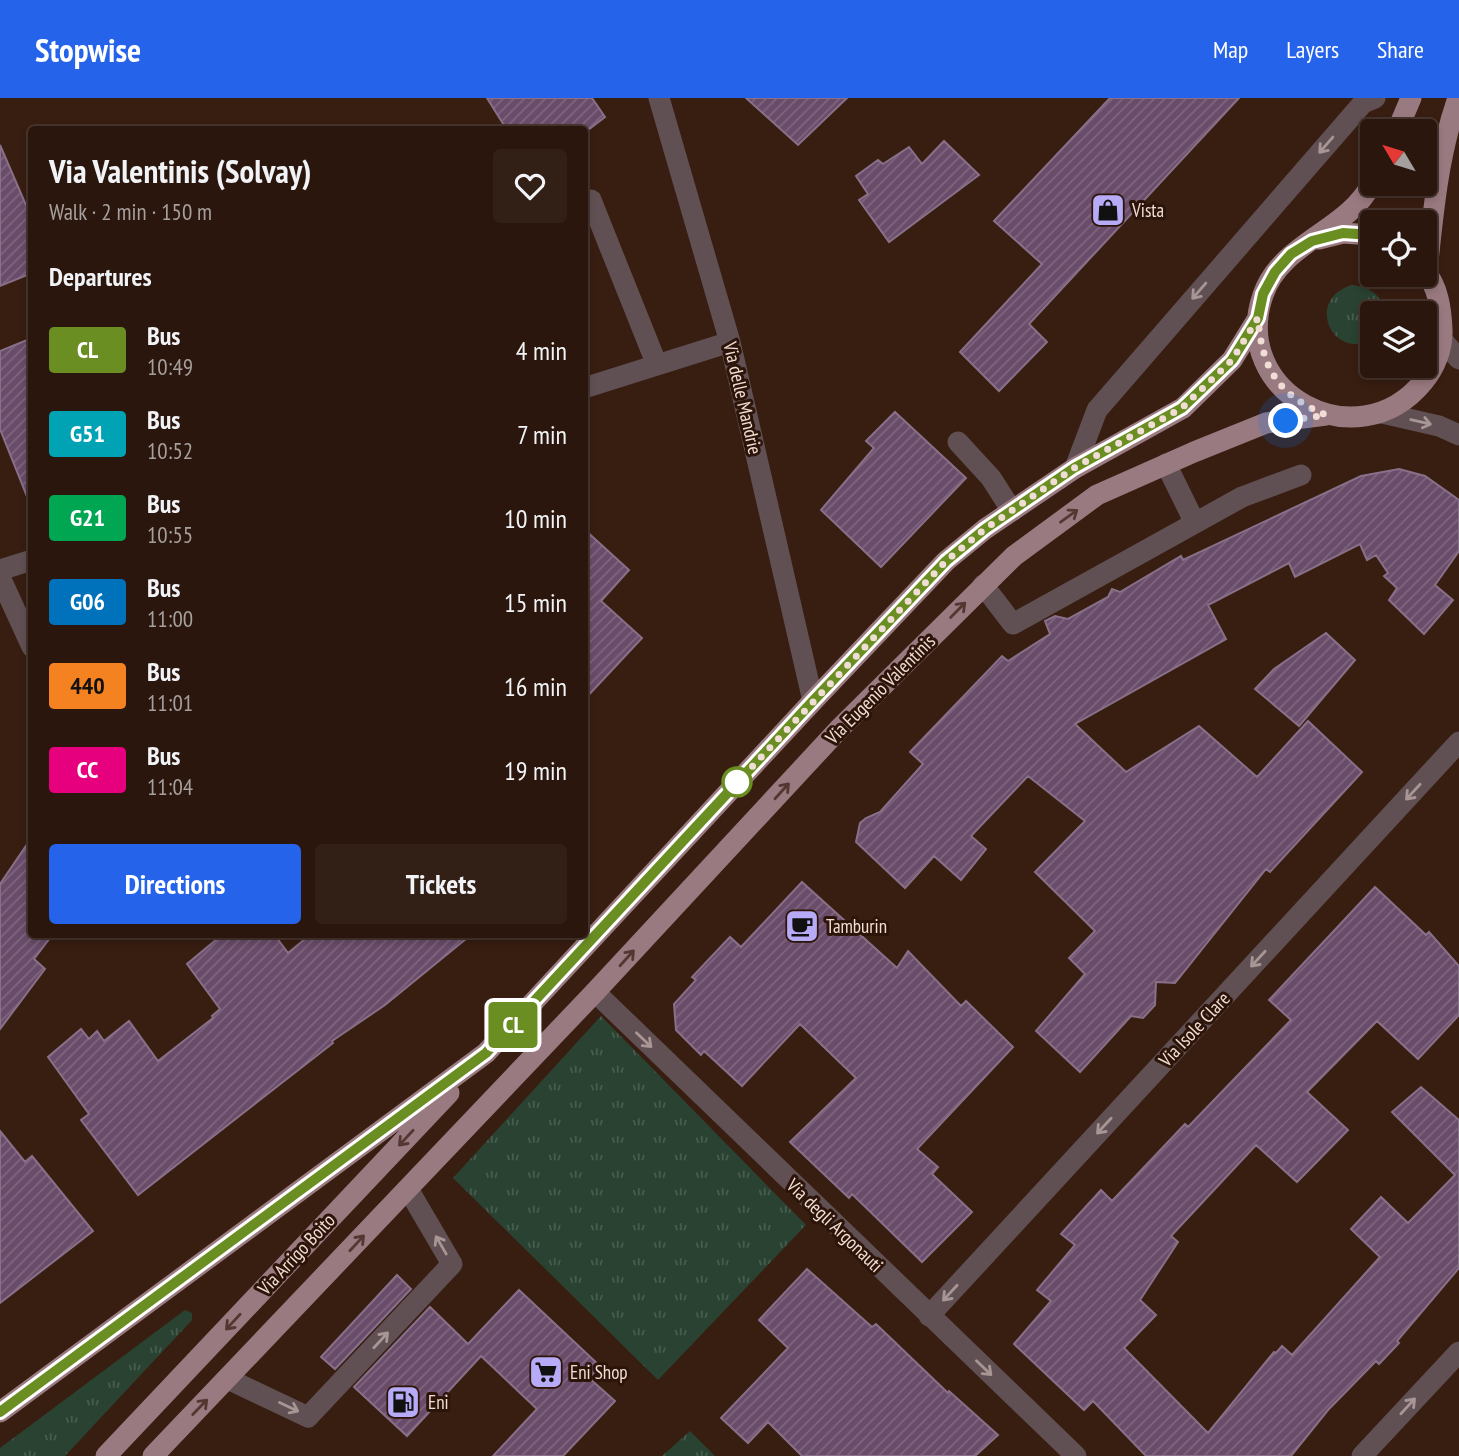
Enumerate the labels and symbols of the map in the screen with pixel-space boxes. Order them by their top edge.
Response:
north arrow [1360,119,1437,196]
one-way arrow [1318,136,1334,154]
shop icon: Vista [1089,191,1127,229]
place label: Vista [1131,198,1164,222]
one-way arrow [1191,281,1207,299]
street label: Via delle Mandrie [718,338,768,457]
your location [1268,403,1303,438]
one-way arrow [1409,415,1432,429]
one-way arrow [1059,508,1078,523]
one-way arrow [949,602,966,619]
street label: Via Eugenio Valentinis [819,629,940,750]
unlabelled marker [722,767,752,797]
one-way arrow [774,782,790,800]
one-way arrow [1404,783,1421,800]
cafe icon: Tamburin [783,907,821,945]
place label: Tamburin [826,914,887,938]
one-way arrow [619,949,635,967]
one-way arrow [1250,950,1267,967]
street label: Via Isole Clare [1153,986,1235,1072]
line badge: CL [482,1002,544,1048]
one-way arrow [636,1031,653,1048]
one-way arrow [1096,1117,1112,1135]
one-way arrow [397,1129,414,1146]
street label: Via degli Argonauti [781,1172,888,1277]
street label: Via Arrigo Boito [252,1208,340,1300]
one-way arrow [349,1235,366,1252]
one-way arrow [434,1236,448,1256]
one-way arrow [941,1284,958,1301]
one-way arrow [224,1313,241,1330]
one-way arrow [373,1331,390,1348]
supermarket icon: Eni Shop [527,1353,565,1391]
place label: Eni Shop [570,1360,628,1384]
one-way arrow [975,1360,992,1377]
fuel station icon: Eni [384,1383,422,1421]
place label: Eni [428,1390,449,1414]
one-way arrow [1400,1398,1417,1415]
one-way arrow [192,1399,209,1416]
one-way arrow [278,1401,299,1415]

